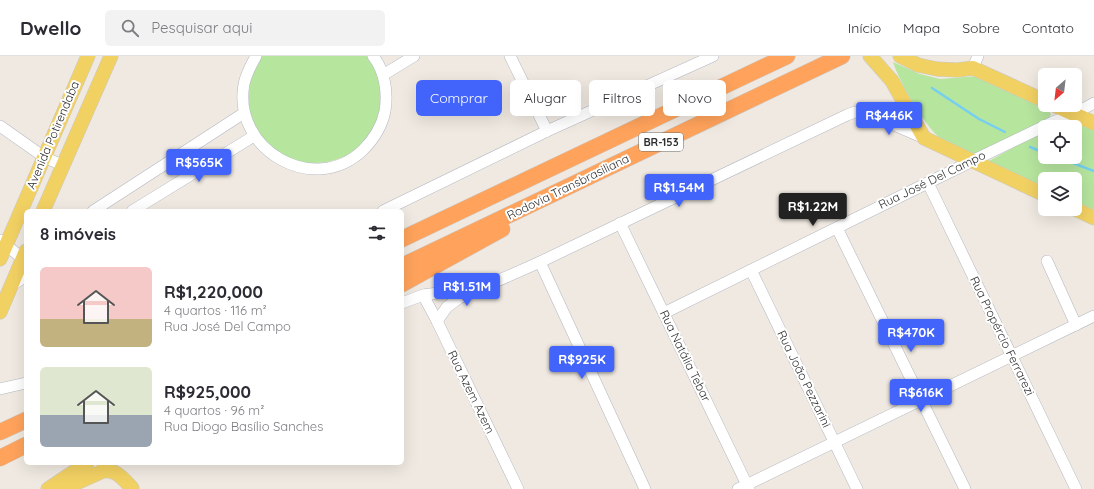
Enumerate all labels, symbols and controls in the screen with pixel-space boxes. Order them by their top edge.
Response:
search box [105,10,385,46]
text: Dwello [20,16,81,40]
icon: search [119,17,141,39]
text: Pesquisar aqui [151,18,253,37]
text: Início [848,19,881,37]
text: Mapa [903,19,940,37]
text: Sobre [962,19,1000,37]
text: Contato [1022,19,1074,37]
north arrow [1038,68,1082,112]
map controls [1038,68,1082,216]
street label: Avenida Potirendaba [23,79,82,191]
chip: Comprar [416,80,502,116]
chip: Alugar [510,80,581,116]
chip: Filtros [589,80,655,116]
chip: Novo [663,80,726,116]
pin: R$446K [856,102,922,136]
text: R$446K [865,107,913,123]
button: locate [1038,120,1082,164]
road number: BR-153 [639,133,683,151]
street label: Rua José Del Campo [876,147,988,212]
pin: R$565K [166,149,232,183]
street label: Rodovia Transbrasiliana [504,150,631,223]
text: R$565K [175,154,223,170]
button: layers [1038,172,1082,216]
pin: R$1.54M [642,174,716,208]
text: R$1.54M [654,179,704,195]
pin: R$1.22M [776,193,850,227]
text: R$1.22M [788,198,838,214]
icon: filters [366,222,388,244]
text: 8 imóveis [40,223,116,244]
pin: R$1.51M [430,273,504,307]
street label: Rua Propércio Ferrarezi [967,274,1038,398]
text: R$1.51M [443,278,491,294]
text: R$1,220,000 [164,281,263,302]
icon: home [72,283,120,331]
text: 4 quartos · 116 m² [164,302,267,318]
street label: Rua Natália Tebar [657,307,714,404]
text: Rua José Del Campo [164,318,291,334]
pin: R$470K [878,319,944,353]
text: R$470K [887,324,935,340]
street label: Rua João Pezzarini [774,328,835,430]
pin: R$925K [549,346,615,380]
street label: Rua Azem Azem [445,348,498,436]
text: R$925K [558,351,606,367]
pin: R$616K [888,379,954,413]
text: R$925,000 [164,381,251,402]
icon: home [72,383,120,431]
text: R$616K [899,384,943,400]
text: 4 quartos · 96 m² [164,402,264,418]
text: Rua Diogo Basílio Sanches [164,418,323,434]

